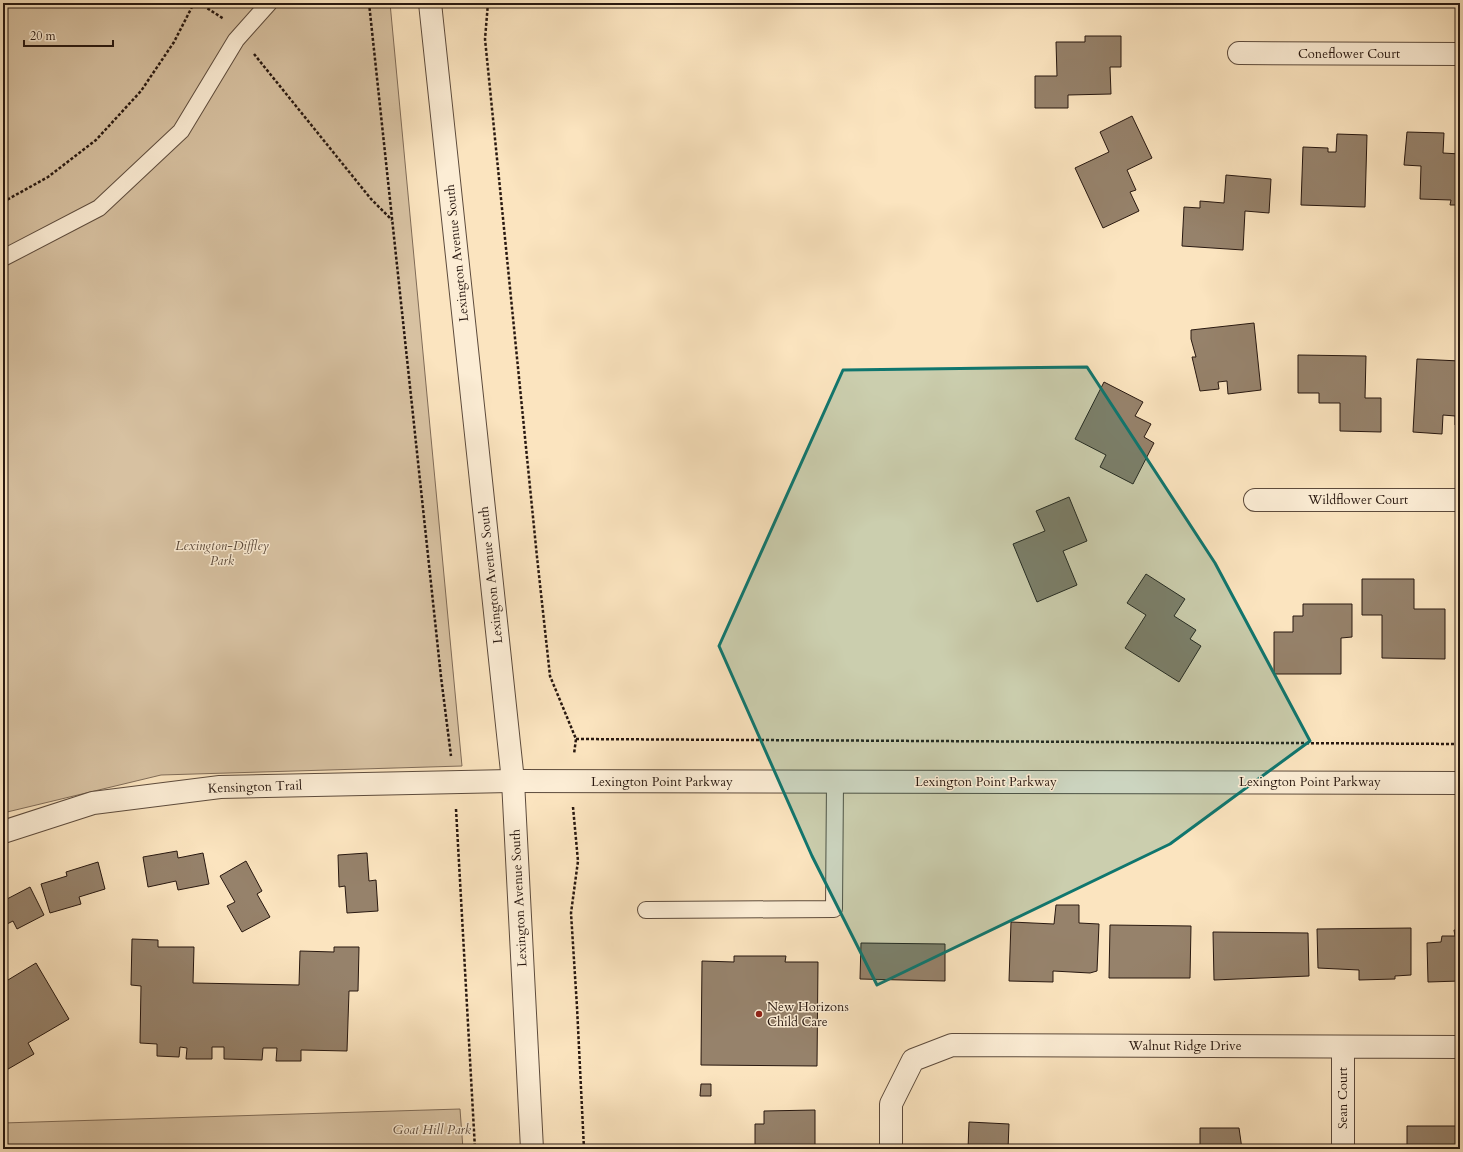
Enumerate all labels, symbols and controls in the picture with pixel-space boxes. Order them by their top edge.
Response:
scale bar [24,22,113,48]
text: 20 m [30,28,57,44]
street label: Coneflower Court [1298,45,1400,63]
street label: Lexington Avenue South [441,183,473,323]
street label: Wildflower Court [1307,491,1408,509]
street label: Lexington Avenue South [475,505,507,645]
park label: Lexington-Diffley Park [175,537,269,570]
street label: Lexington Point Parkway [591,773,733,791]
street label: Lexington Point Parkway [915,773,1057,791]
street label: Lexington Point Parkway [1239,773,1381,791]
street label: Kensington Trail [207,776,303,798]
street label: Lexington Avenue South [506,829,532,967]
place label: New Horizons Child Care [767,998,849,1031]
marker: New Horizons Child Care [754,1009,764,1019]
street label: Walnut Ridge Drive [1127,1037,1242,1055]
street label: Sean Court [1334,1067,1352,1129]
park label: Goat Hill Park [393,1121,472,1139]

